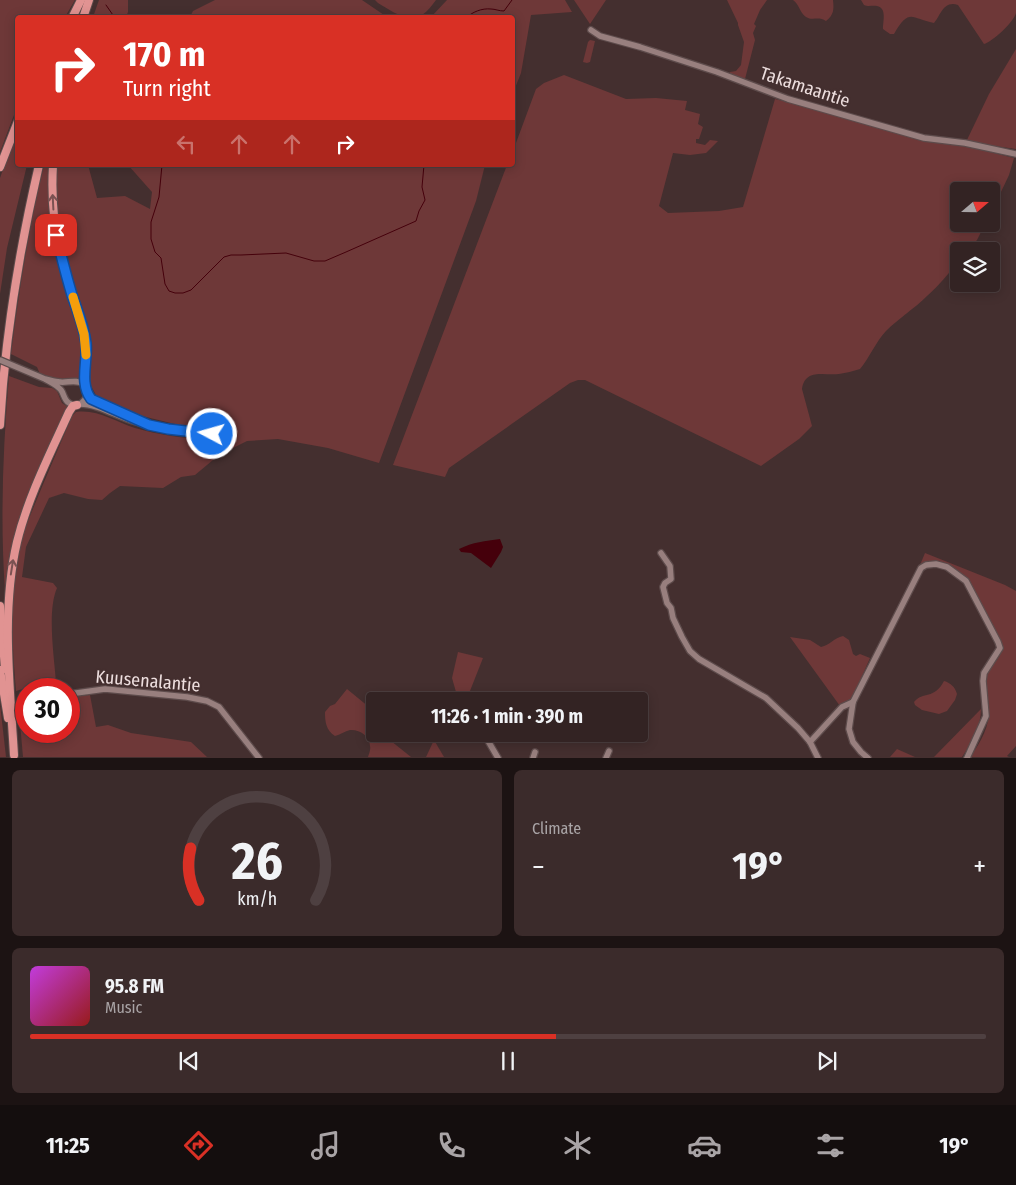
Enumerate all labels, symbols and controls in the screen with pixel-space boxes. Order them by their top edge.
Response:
text: 170 m [123,33,206,75]
icon: right [40,35,105,100]
street label: Takamaantie [757,62,853,112]
text: Turn right [123,75,211,102]
icon: left [172,130,200,158]
icon: ahead [225,130,253,158]
icon: ahead [278,130,306,158]
icon: right [331,130,359,158]
north arrow [950,182,1000,232]
map controls [950,182,1000,292]
one-way arrow [48,194,57,210]
pin [35,214,77,256]
icon: arrive [42,221,70,249]
button: layers [950,242,1000,292]
position arrow [185,407,237,459]
one-way arrow [7,559,17,575]
street label: Kuusenalantie [95,665,201,697]
speed limit sign: 30 [15,678,80,743]
text: 11:26 · 1 min · 390 m [431,705,583,728]
text: Climate [532,819,581,838]
text: 26 [230,830,283,893]
text: 19° [732,843,786,889]
text: − [532,850,545,883]
text: + [973,850,986,883]
text: km/h [237,888,277,910]
text: 95.8 FM [105,975,164,998]
text: Music [105,998,142,1017]
icon: previous [175,1047,203,1075]
icon: pause [494,1047,522,1075]
icon: next [813,1047,841,1075]
icon: directions [181,1128,216,1163]
icon: music [308,1128,343,1163]
icon: phone [434,1128,469,1163]
icon: climate [560,1128,595,1163]
icon: car [687,1128,722,1163]
icon: filters [813,1128,848,1163]
text: 11:25 [46,1132,90,1159]
text: 19° [939,1132,970,1159]

